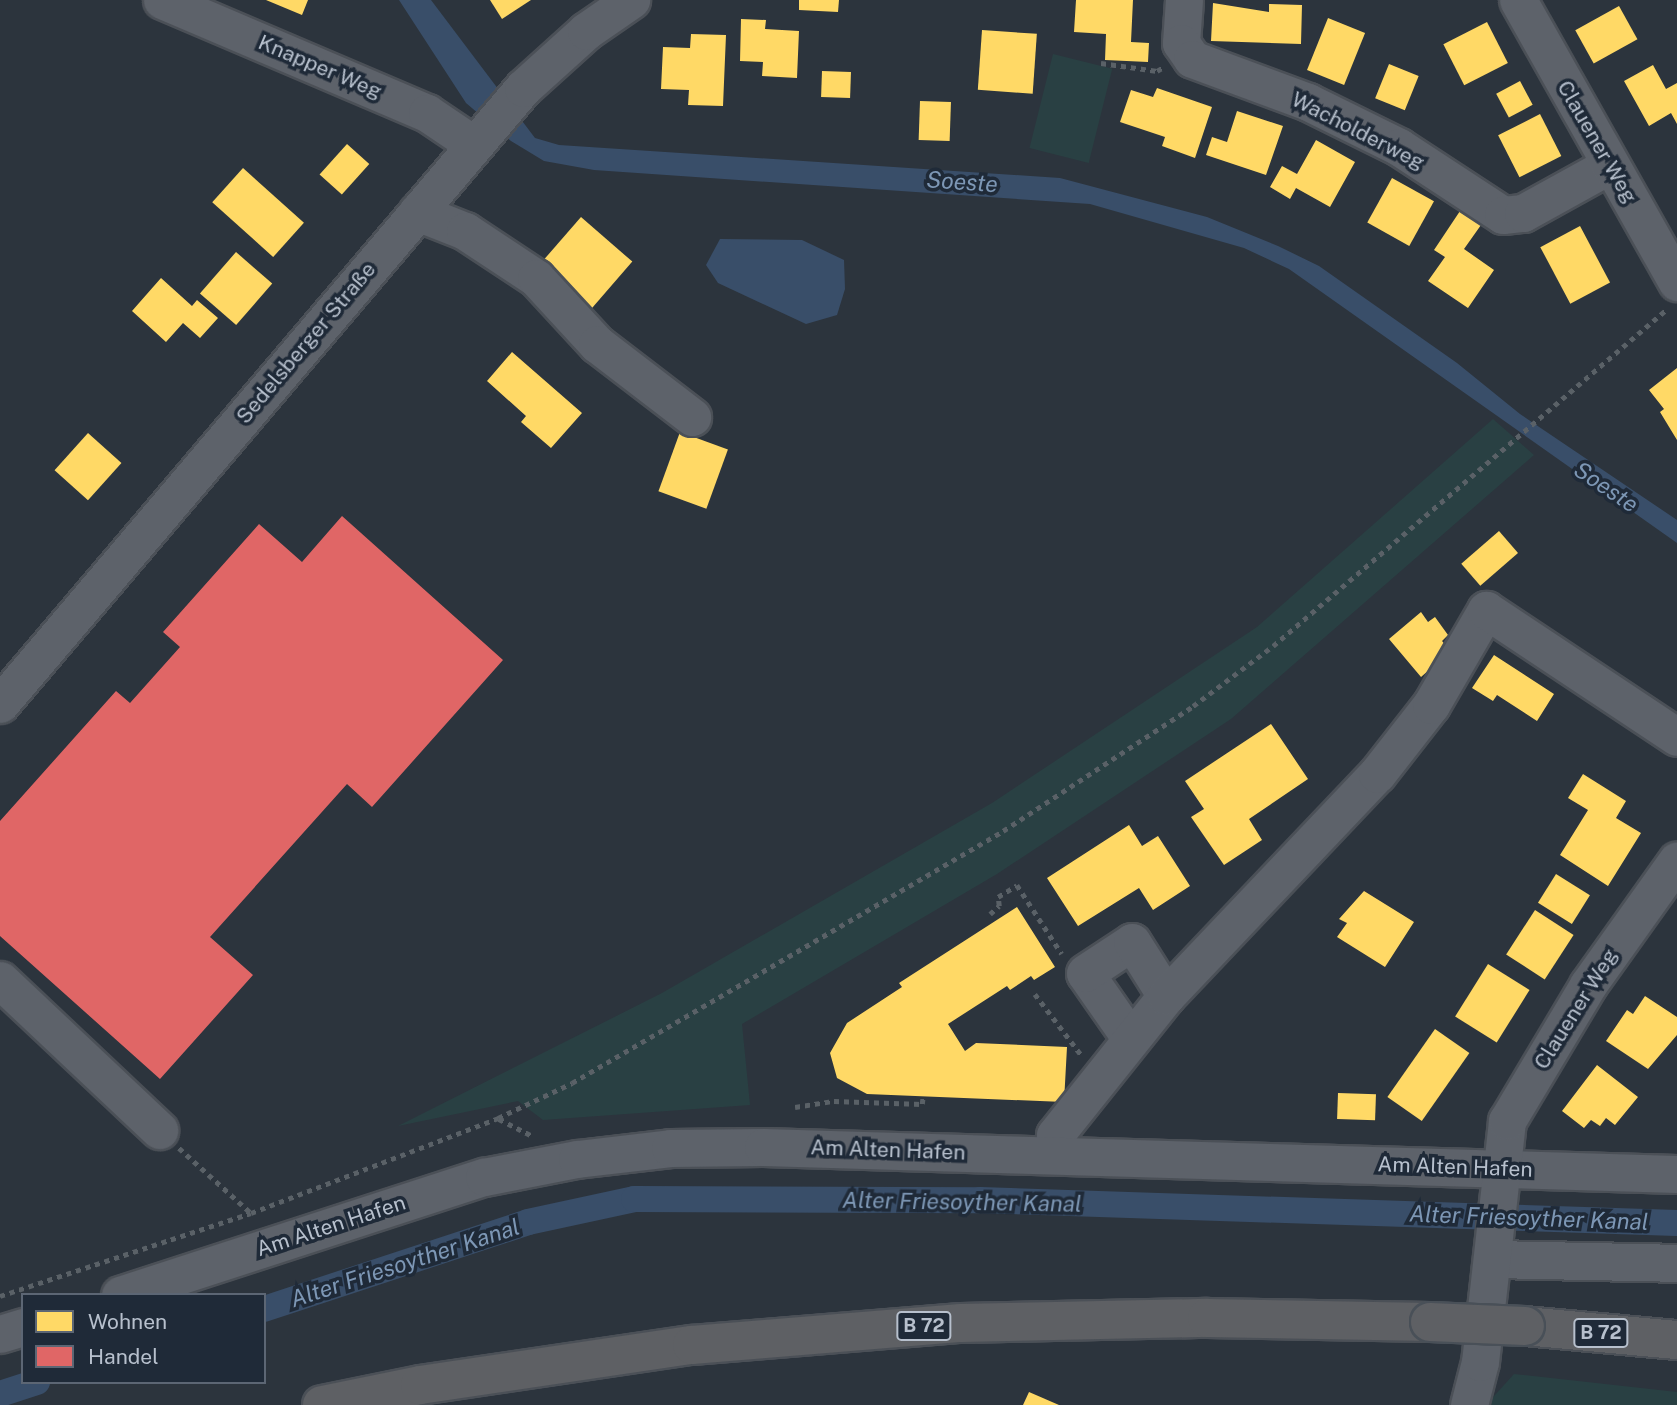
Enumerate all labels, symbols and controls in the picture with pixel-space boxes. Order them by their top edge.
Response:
street label: Knapper Weg [254,30,386,104]
street label: Clauener Weg [1552,76,1642,208]
street label: Wacholderweg [1287,87,1429,175]
water label: Soeste [925,166,999,198]
street label: Sedelsberger Straße [231,257,381,429]
water label: Soeste [1569,456,1643,518]
street label: Clauener Weg [1529,944,1623,1074]
street label: Am Alten Hafen [810,1135,966,1165]
street label: Am Alten Hafen [1377,1152,1533,1182]
water label: Alter Friesoyther Kanal [842,1186,1082,1218]
street label: Am Alten Hafen [253,1190,409,1262]
water label: Alter Friesoyther Kanal [1409,1200,1649,1236]
water label: Alter Friesoyther Kanal [287,1213,523,1313]
legend [21,1293,266,1384]
text: Wohnen [88,1309,167,1334]
road number: B 72 [896,1310,952,1342]
road number: B 72 [1573,1317,1629,1348]
text: Handel [88,1344,159,1369]

